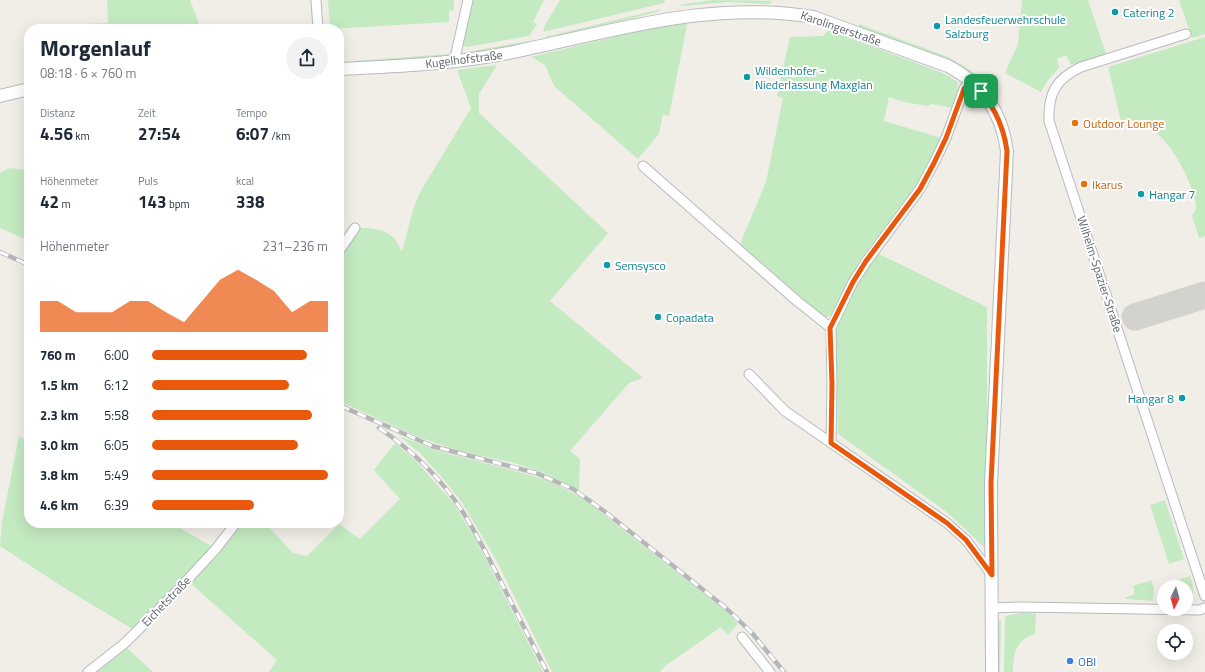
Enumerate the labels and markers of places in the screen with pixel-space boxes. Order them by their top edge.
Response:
place label: Catering 2 [1123,3,1175,22]
marker: Catering 2 [1110,7,1120,17]
place label: Landesfeuerwehrschule Salzburg [945,10,1066,43]
marker: Landesfeuerwehrschule Salzburg [932,21,942,31]
place label: Wildenhofer - Niederlassung Maxglan [755,61,873,94]
marker: Wildenhofer - Niederlassung Maxglan [742,72,752,82]
pin [964,74,998,108]
place label: Outdoor Lounge [1083,114,1164,133]
marker: Outdoor Lounge [1070,118,1080,128]
place label: Ikarus [1092,175,1123,194]
marker: Ikarus [1079,179,1089,189]
place label: Hangar 7 [1149,185,1195,204]
marker: Hangar 7 [1136,189,1146,199]
place label: Semsysco [615,256,666,275]
marker: Semsysco [602,260,612,270]
place label: Copadata [666,308,714,327]
marker: Copadata [653,312,663,322]
place label: Hangar 8 [1128,389,1174,408]
marker: Hangar 8 [1177,393,1187,403]
place label: OBI [1078,652,1096,671]
marker: OBI [1065,656,1075,666]

